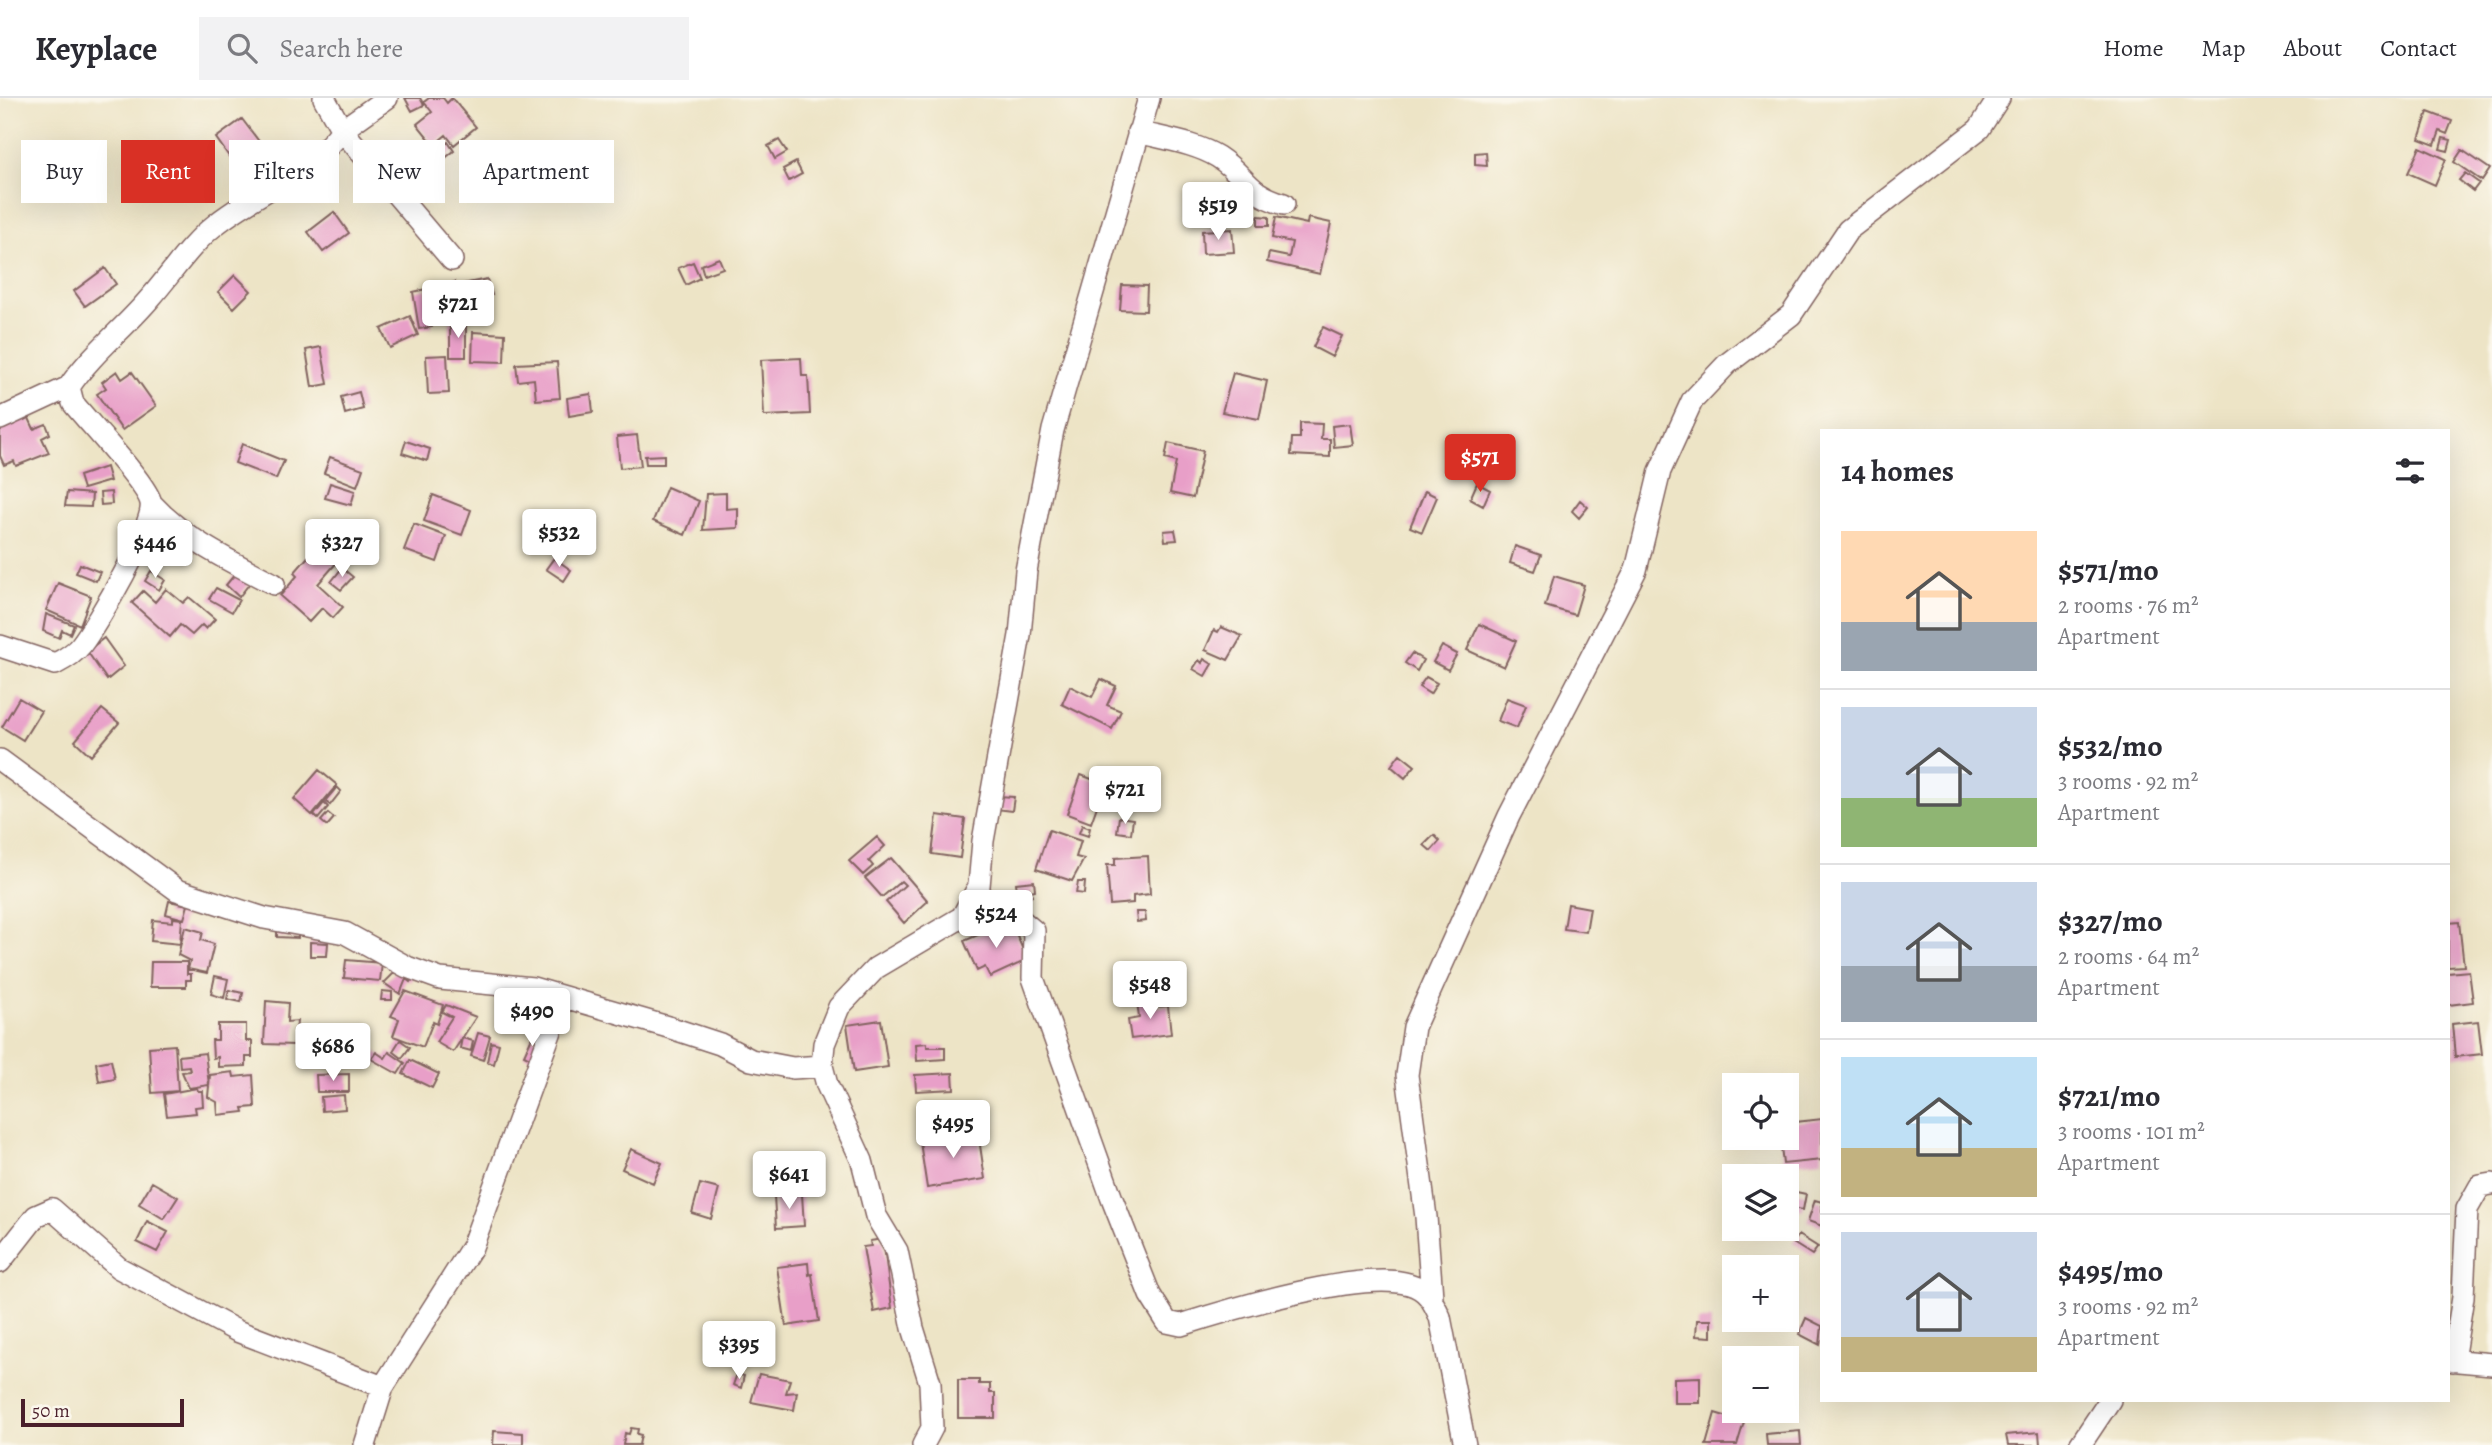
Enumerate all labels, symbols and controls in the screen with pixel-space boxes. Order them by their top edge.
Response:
search box [199,17,689,80]
text: Keyplace [35,26,157,71]
icon: search [223,29,261,67]
text: Search here [279,31,403,66]
text: Home [2103,32,2164,64]
text: Map [2202,32,2246,64]
text: About [2284,32,2342,64]
text: Contact [2380,32,2457,64]
chip: Buy [21,140,107,203]
chip: Rent [121,140,215,203]
chip: Filters [229,140,339,203]
chip: New [353,140,445,203]
chip: Apartment [459,140,614,203]
pin: $519 [1177,183,1259,242]
text: $519 [1198,189,1238,220]
pin: $721 [417,280,499,340]
text: $721 [438,287,478,318]
pin: $571 [1439,434,1521,494]
text: $571 [1461,441,1499,472]
text: 14 homes [1841,451,1954,491]
icon: filters [2391,452,2429,490]
pin: $532 [518,510,600,569]
text: $532 [538,516,580,547]
pin: $327 [301,519,383,579]
pin: $446 [114,520,196,580]
text: $327 [321,526,363,557]
text: $446 [133,527,177,558]
text: $571/mo [2058,550,2159,590]
icon: home [1897,559,1981,643]
text: 2 rooms · 76 m² [2058,590,2199,621]
text: Apartment [2058,621,2160,652]
text: $532/mo [2058,726,2163,766]
icon: home [1897,735,1981,819]
pin: $721 [1084,766,1166,826]
text: 3 rooms · 92 m² [2058,766,2198,797]
text: $721 [1105,773,1145,804]
text: Apartment [2058,797,2160,828]
pin: $524 [955,890,1037,950]
text: $524 [975,897,1017,928]
text: $327/mo [2058,901,2163,941]
icon: home [1897,910,1981,994]
text: 2 rooms · 64 m² [2058,941,2199,972]
pin: $548 [1109,962,1191,1021]
text: $548 [1129,968,1171,999]
text: Apartment [2058,972,2160,1003]
pin: $490 [491,988,573,1048]
text: $490 [510,995,554,1026]
pin: $686 [292,1024,374,1083]
text: $686 [311,1030,355,1061]
map controls [1722,1073,1799,1423]
button: locate [1722,1073,1799,1150]
text: $721/mo [2058,1076,2161,1116]
icon: home [1897,1085,1981,1169]
pin: $495 [912,1100,994,1160]
text: $495 [932,1107,974,1138]
text: 3 rooms · 101 m² [2058,1116,2205,1147]
text: Apartment [2058,1147,2160,1178]
pin: $641 [748,1152,830,1211]
text: $641 [769,1158,809,1189]
button: layers [1722,1164,1799,1241]
text: $495/mo [2058,1251,2163,1291]
button: + [1722,1255,1799,1332]
icon: home [1897,1260,1981,1344]
text: 3 rooms · 92 m² [2058,1291,2198,1322]
pin: $395 [698,1322,780,1381]
text: Apartment [2058,1322,2160,1353]
text: $395 [718,1328,760,1359]
button: − [1722,1346,1799,1423]
scale bar [21,1396,184,1428]
text: 50 m [32,1398,70,1424]

